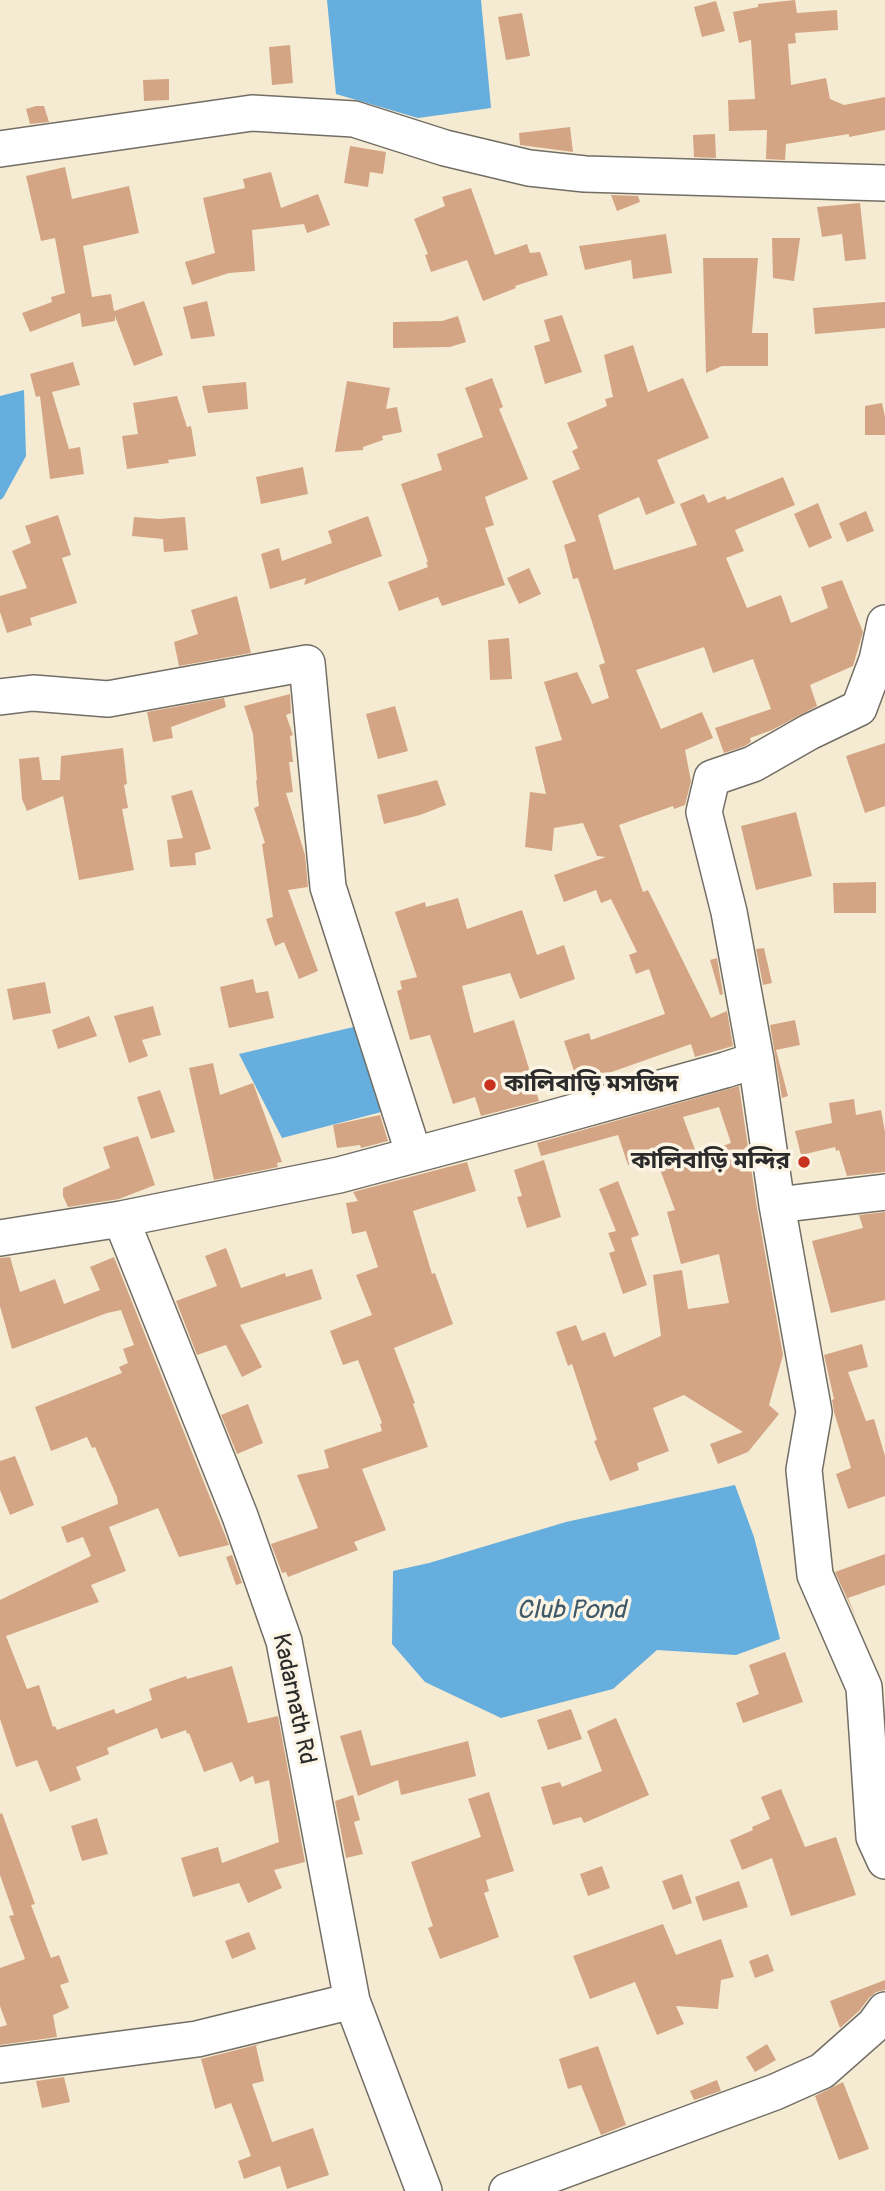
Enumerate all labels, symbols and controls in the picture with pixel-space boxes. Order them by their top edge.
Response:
place label: কালিবাড়ি মসজিদ [504,1071,678,1099]
marker: কালিবাড়ি মসজিদ [482,1077,498,1093]
place label: কালিবাড়ি মন্দির [631,1148,790,1176]
marker: কালিবাড়ি মন্দির [796,1154,812,1170]
water label: Club Pond [516,1595,626,1627]
street label: Kadarnath Rd [265,1631,321,1767]

